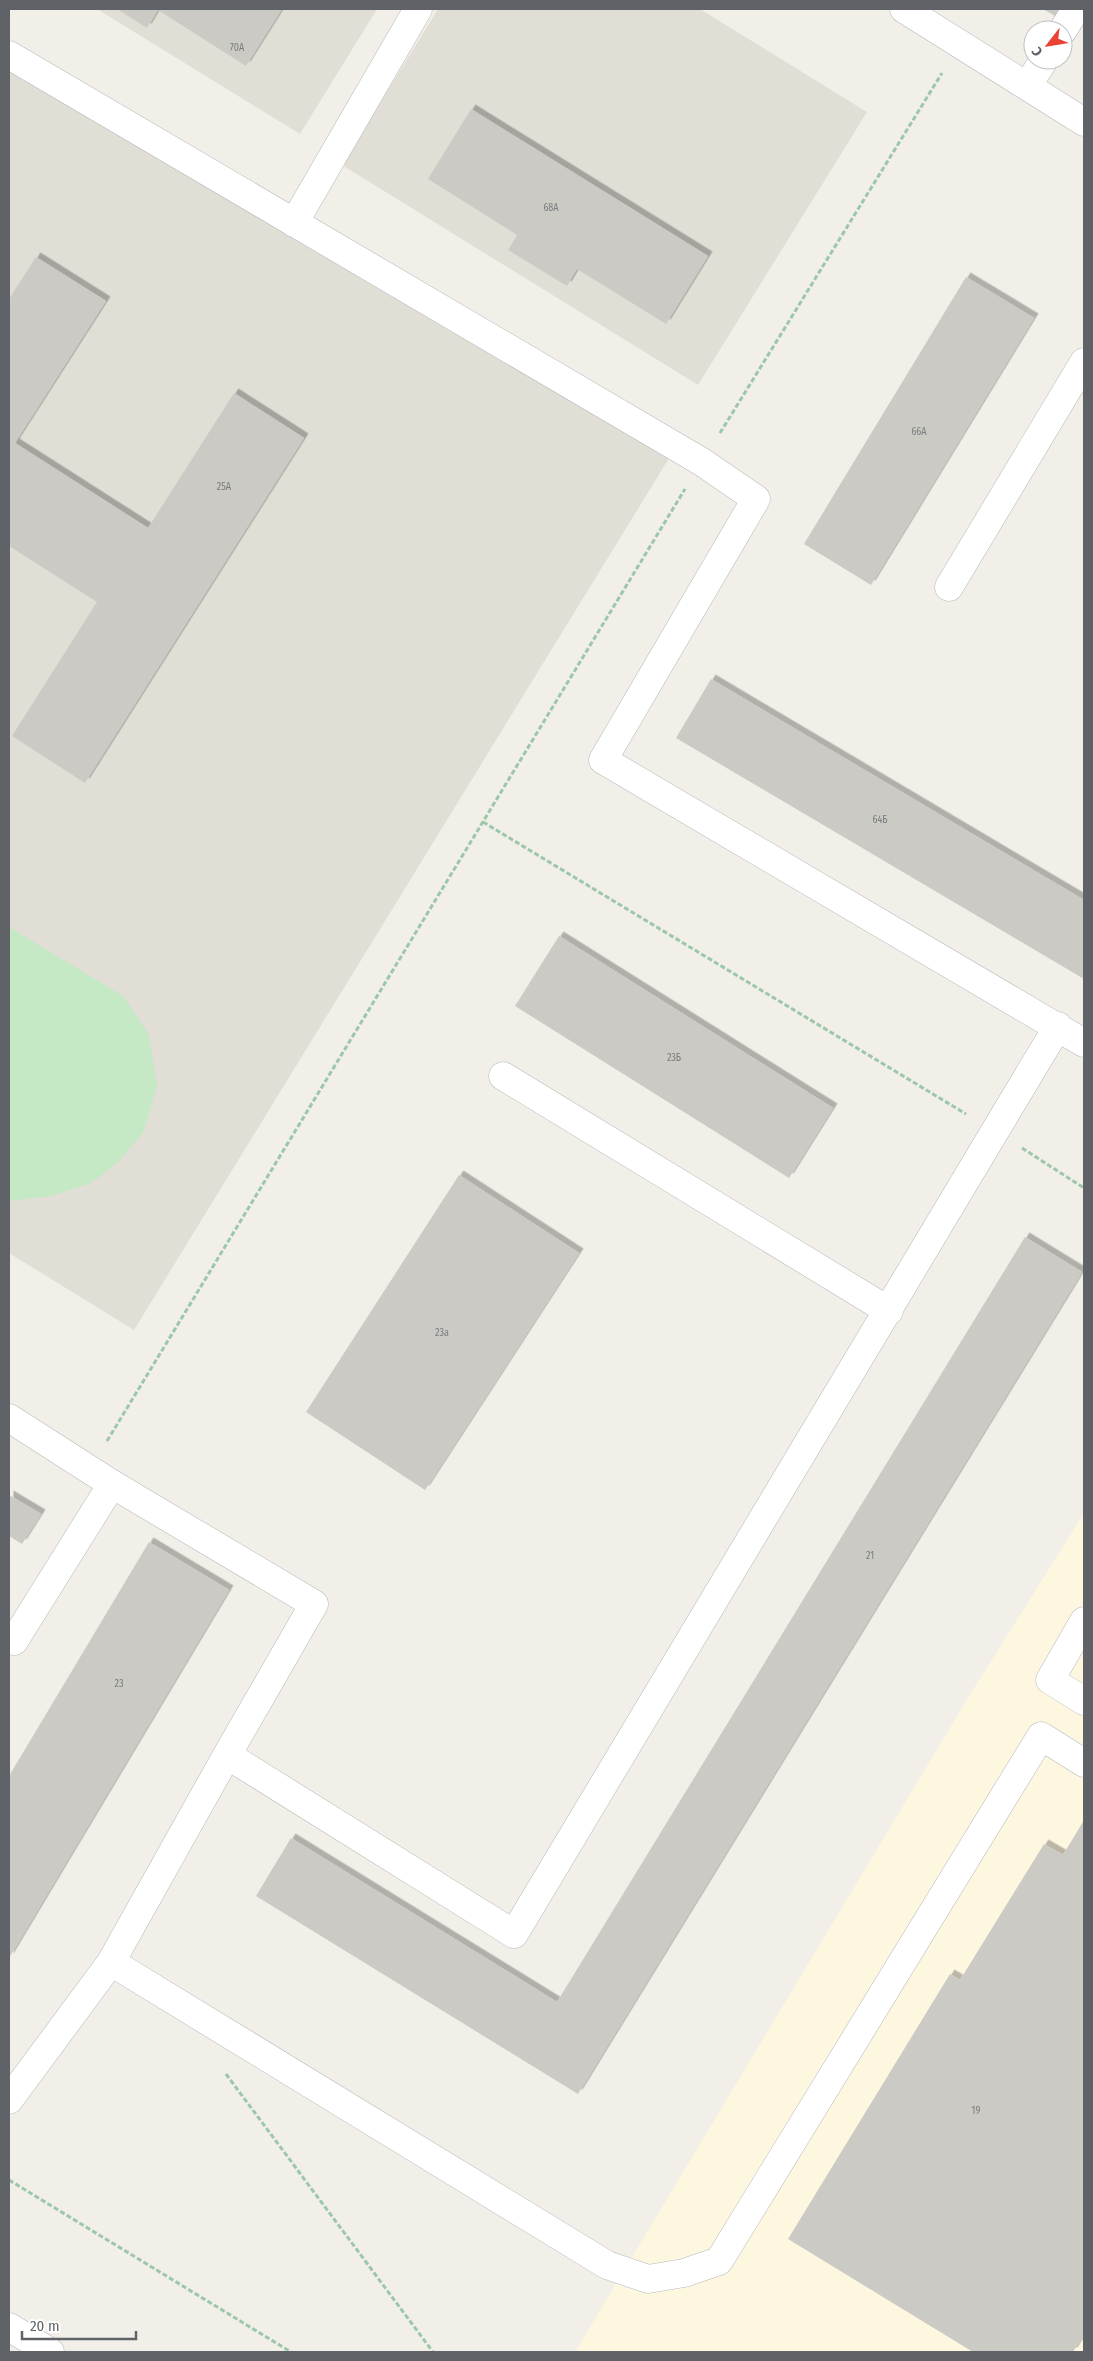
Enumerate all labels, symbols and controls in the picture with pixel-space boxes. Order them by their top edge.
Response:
north arrow [1023,20,1073,70]
house number: 70А [230,42,245,54]
text: С [1028,43,1046,59]
house number: 68А [543,202,559,214]
house number: 66А [911,426,927,438]
house number: 25А [217,481,232,493]
house number: 64Б [872,814,888,826]
house number: 23Б [667,1052,681,1064]
house number: 23а [435,1327,449,1339]
house number: 21 [866,1550,874,1562]
house number: 23 [115,1678,124,1690]
house number: 19 [972,2105,981,2117]
scale bar [22,2308,136,2340]
text: 20 m [30,2317,60,2335]

